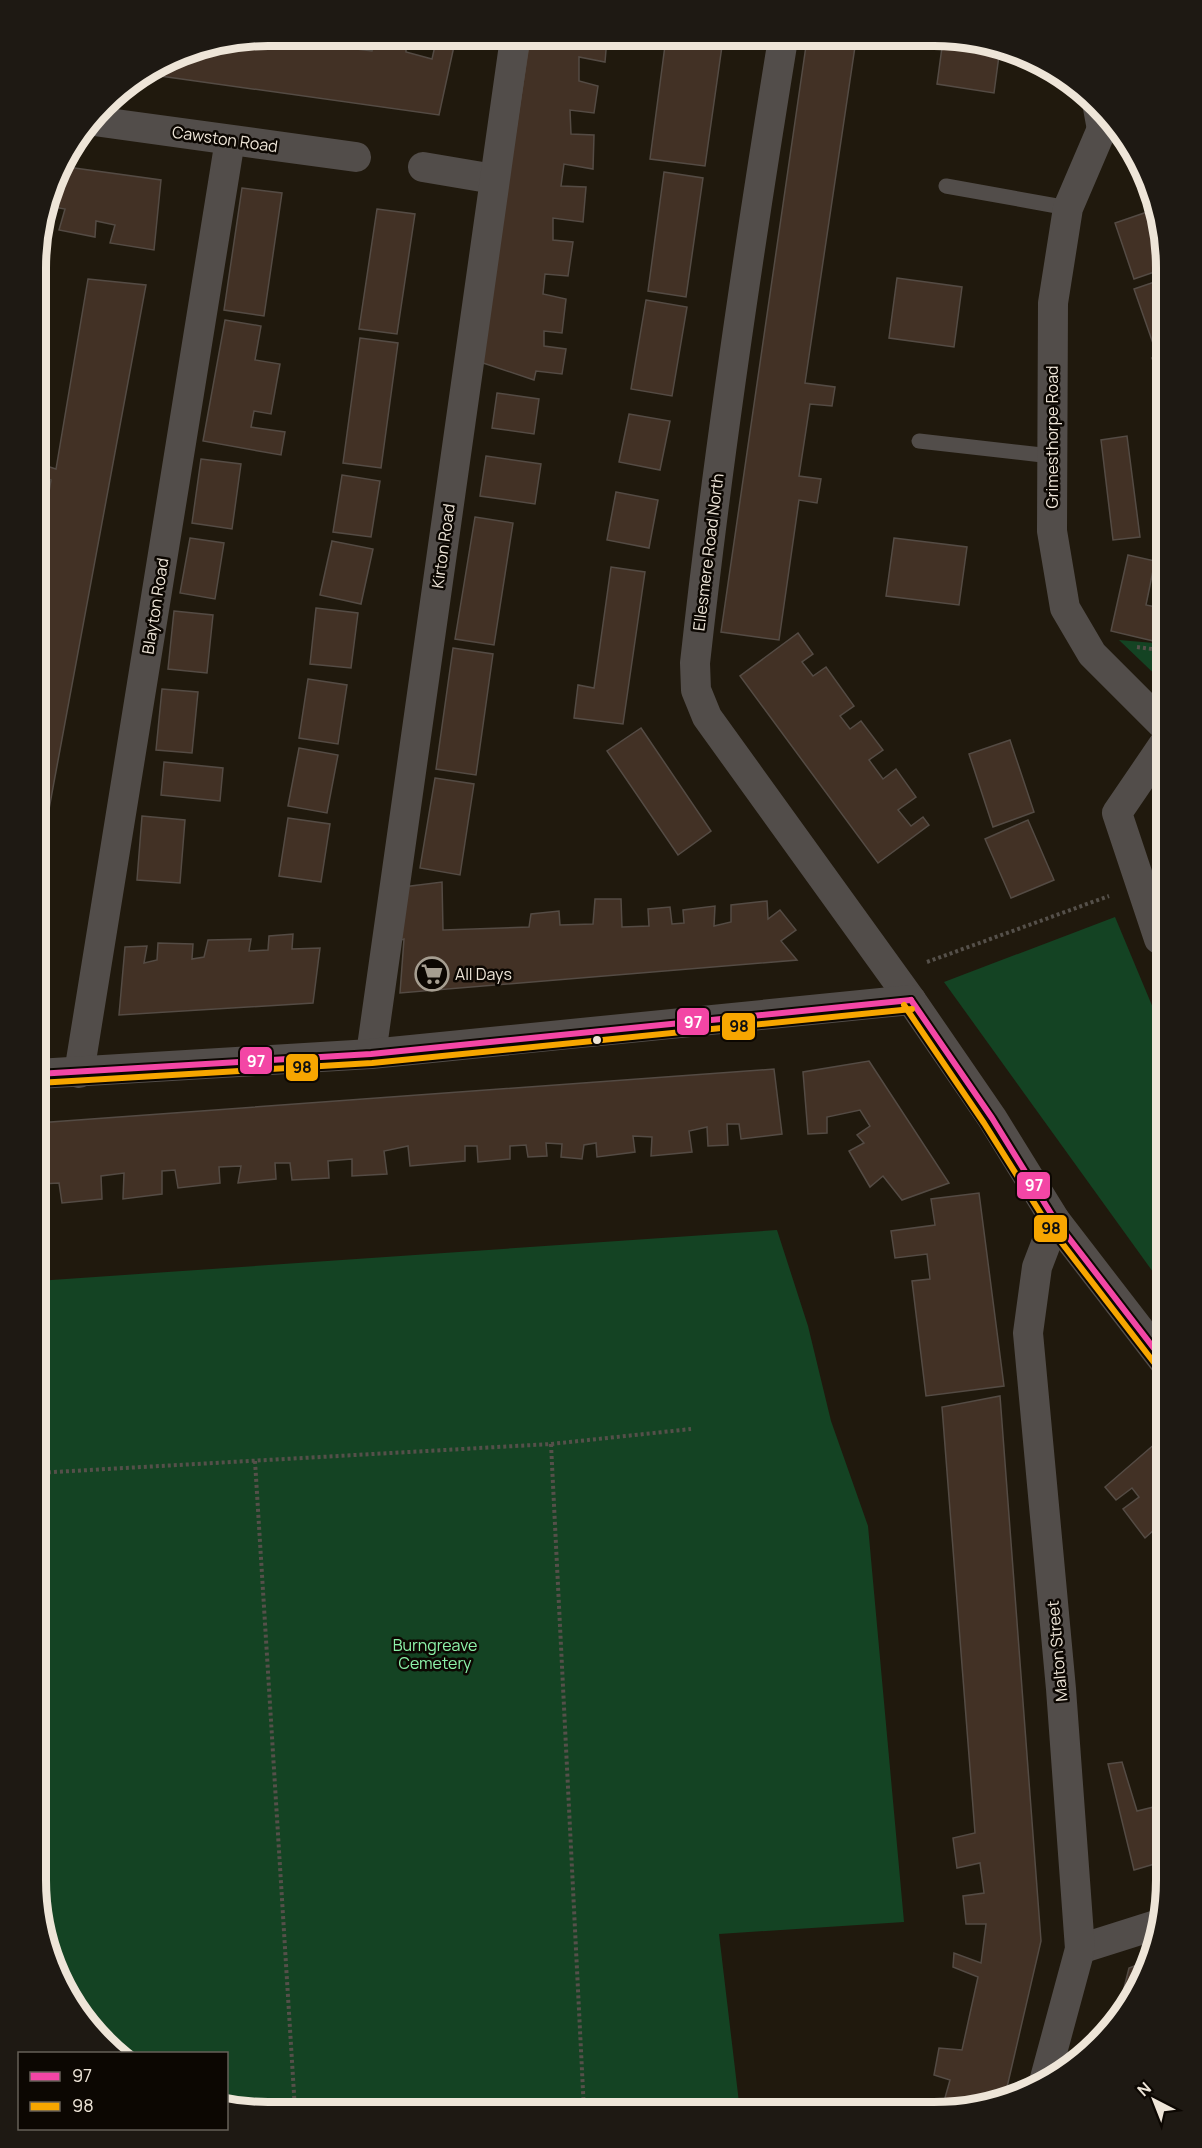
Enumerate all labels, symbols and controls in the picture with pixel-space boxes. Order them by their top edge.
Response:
street label: Cawston Road [171,121,279,157]
street label: Grimesthorpe Road [1041,365,1063,509]
street label: Ellesmere Road North [687,472,729,632]
street label: Kirton Road [426,502,460,590]
street label: Blayton Road [137,556,173,656]
supermarket icon: All Days [414,956,450,992]
place label: All Days [455,963,512,985]
line badge: 97 [676,1007,710,1036]
text: 97 [684,1011,702,1033]
line badge: 98 [721,1012,756,1041]
text: 98 [729,1015,749,1037]
unlabelled marker [591,1034,603,1046]
line badge: 97 [239,1046,273,1075]
text: 97 [247,1050,265,1072]
line badge: 98 [285,1053,319,1082]
text: 98 [292,1056,312,1078]
line badge: 97 [1016,1171,1051,1200]
text: 97 [1025,1174,1043,1196]
line badge: 98 [1033,1214,1068,1243]
text: 98 [1041,1217,1061,1239]
street label: Malton Street [1042,1600,1072,1702]
park label: Burngreave Cemetery [393,1634,477,1674]
legend [18,2052,228,2130]
text: 97 [72,2063,92,2087]
north arrow [1124,2070,1184,2130]
text: N [1132,2077,1156,2101]
text: 98 [72,2093,94,2117]

